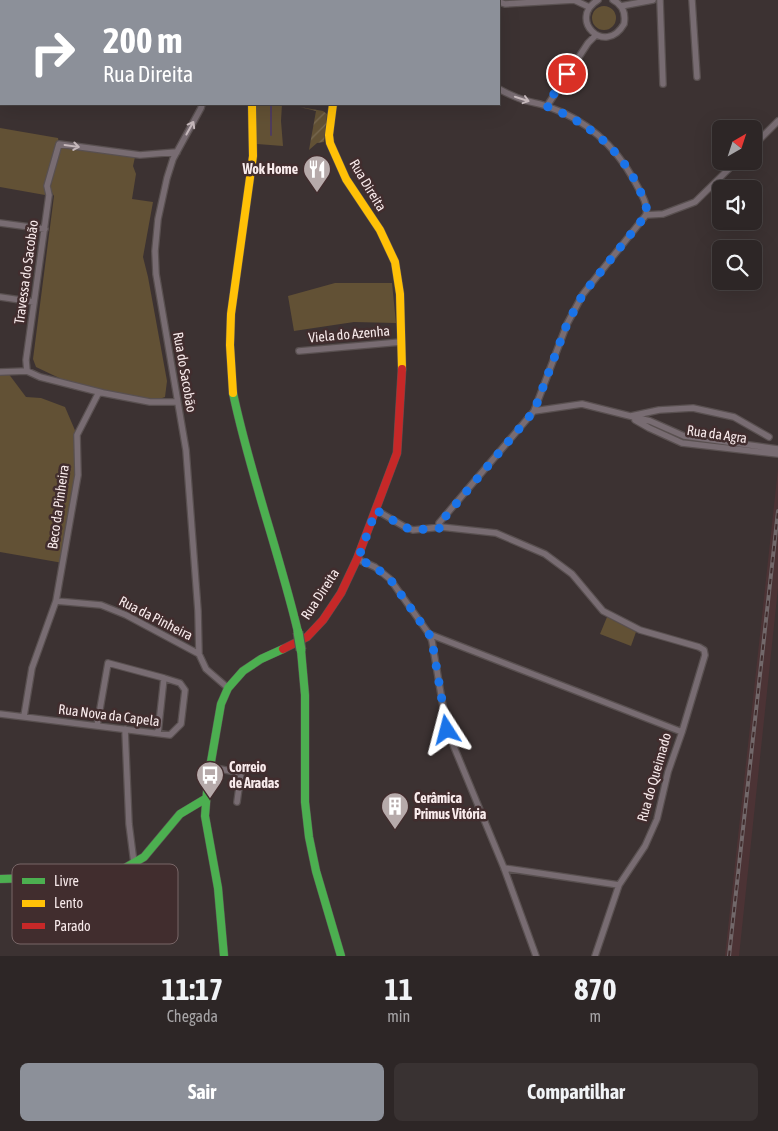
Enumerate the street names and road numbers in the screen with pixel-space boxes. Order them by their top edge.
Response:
street label: Rua Direita [346,156,390,214]
street label: Travessa do Sacobão [11,219,41,325]
street label: Viela do Azenha [307,322,391,346]
street label: Rua do Sacobão [170,331,200,413]
street label: Rua da Agra [686,422,748,446]
street label: Beco da Pinheira [44,464,72,550]
street label: Rua Direita [298,566,342,622]
street label: Rua da Pinheira [116,593,196,643]
street label: Rua Nova da Capela [57,701,161,729]
street label: Rua do Queimado [634,731,674,823]

